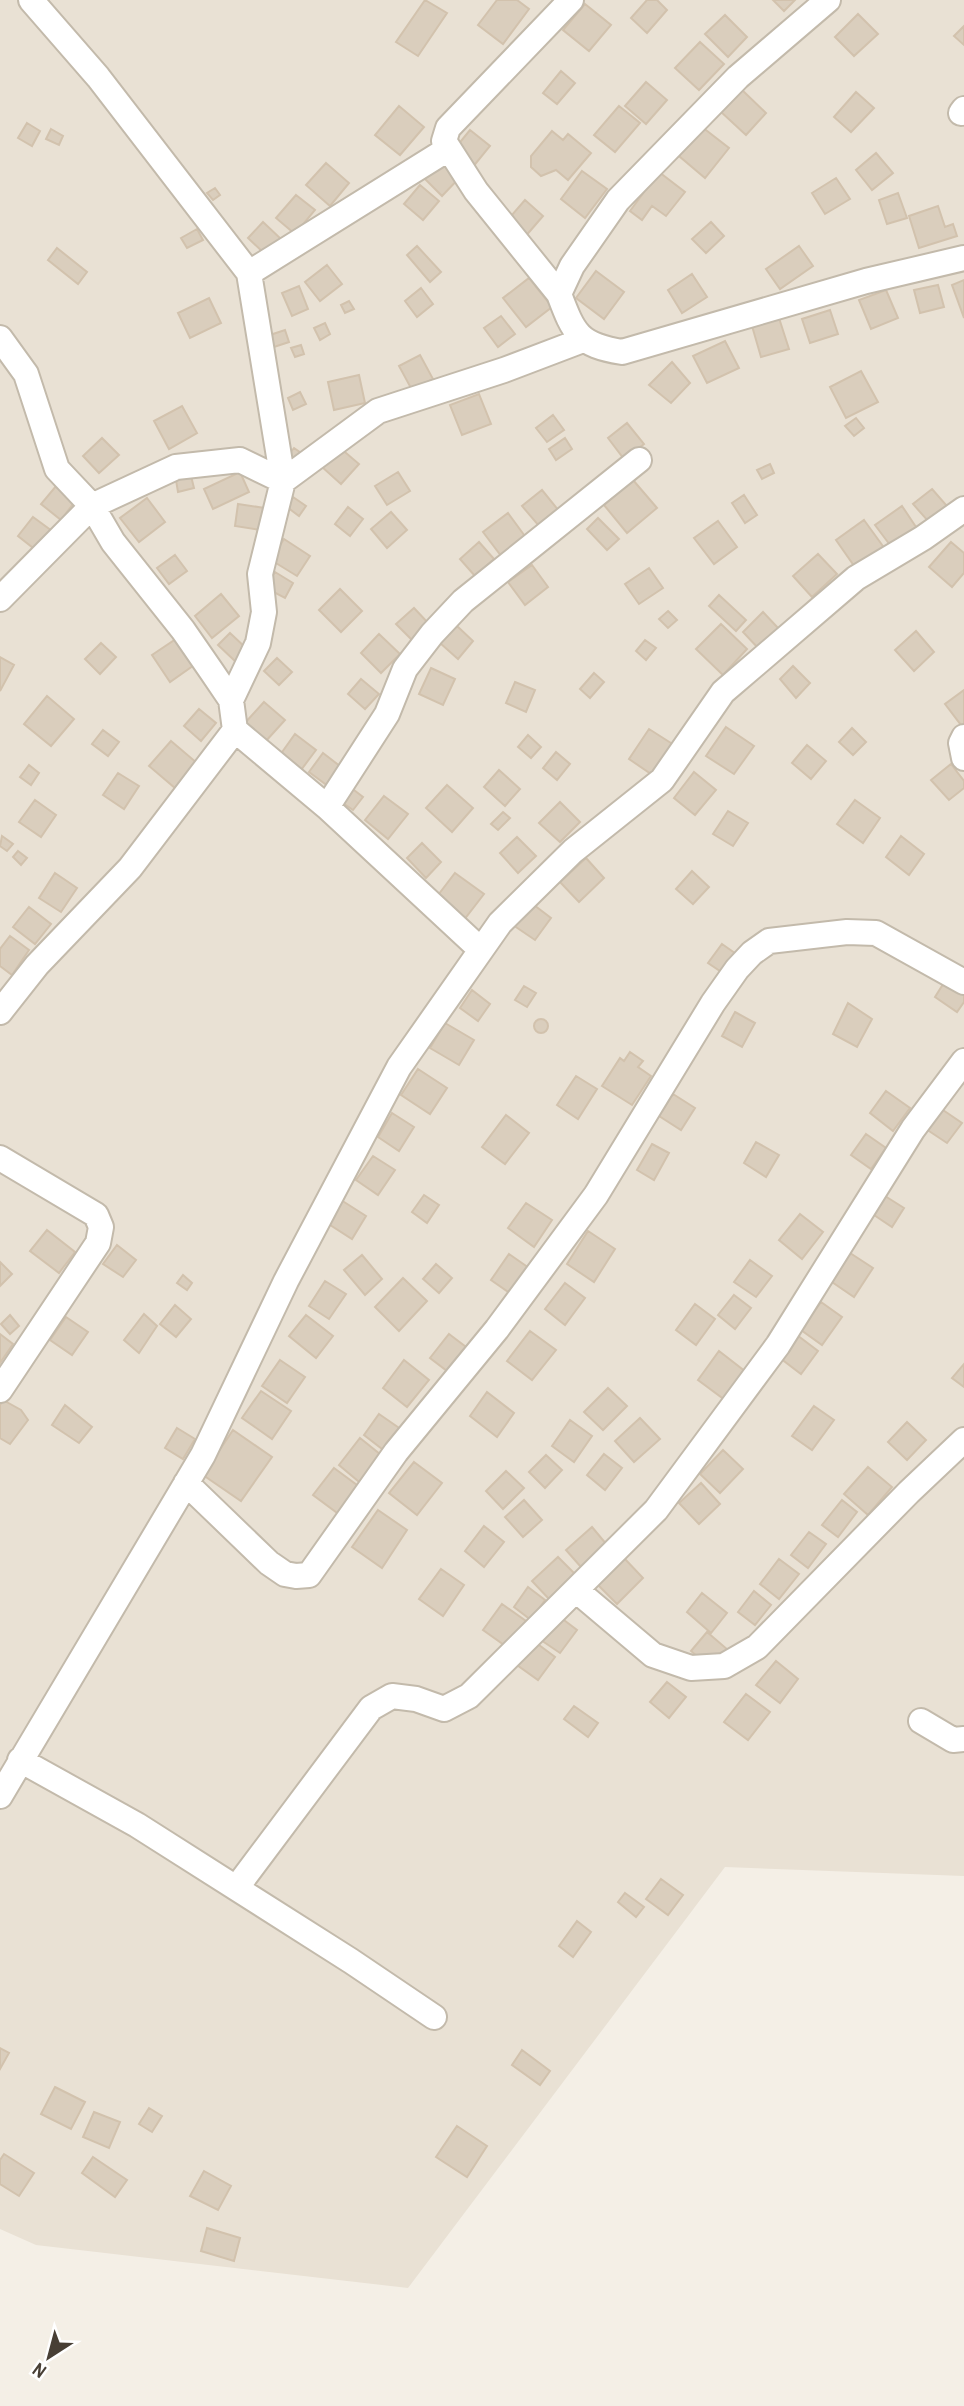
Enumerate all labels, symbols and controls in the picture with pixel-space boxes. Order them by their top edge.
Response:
north arrow [14,2322,84,2392]
text: N [27,2357,51,2385]

